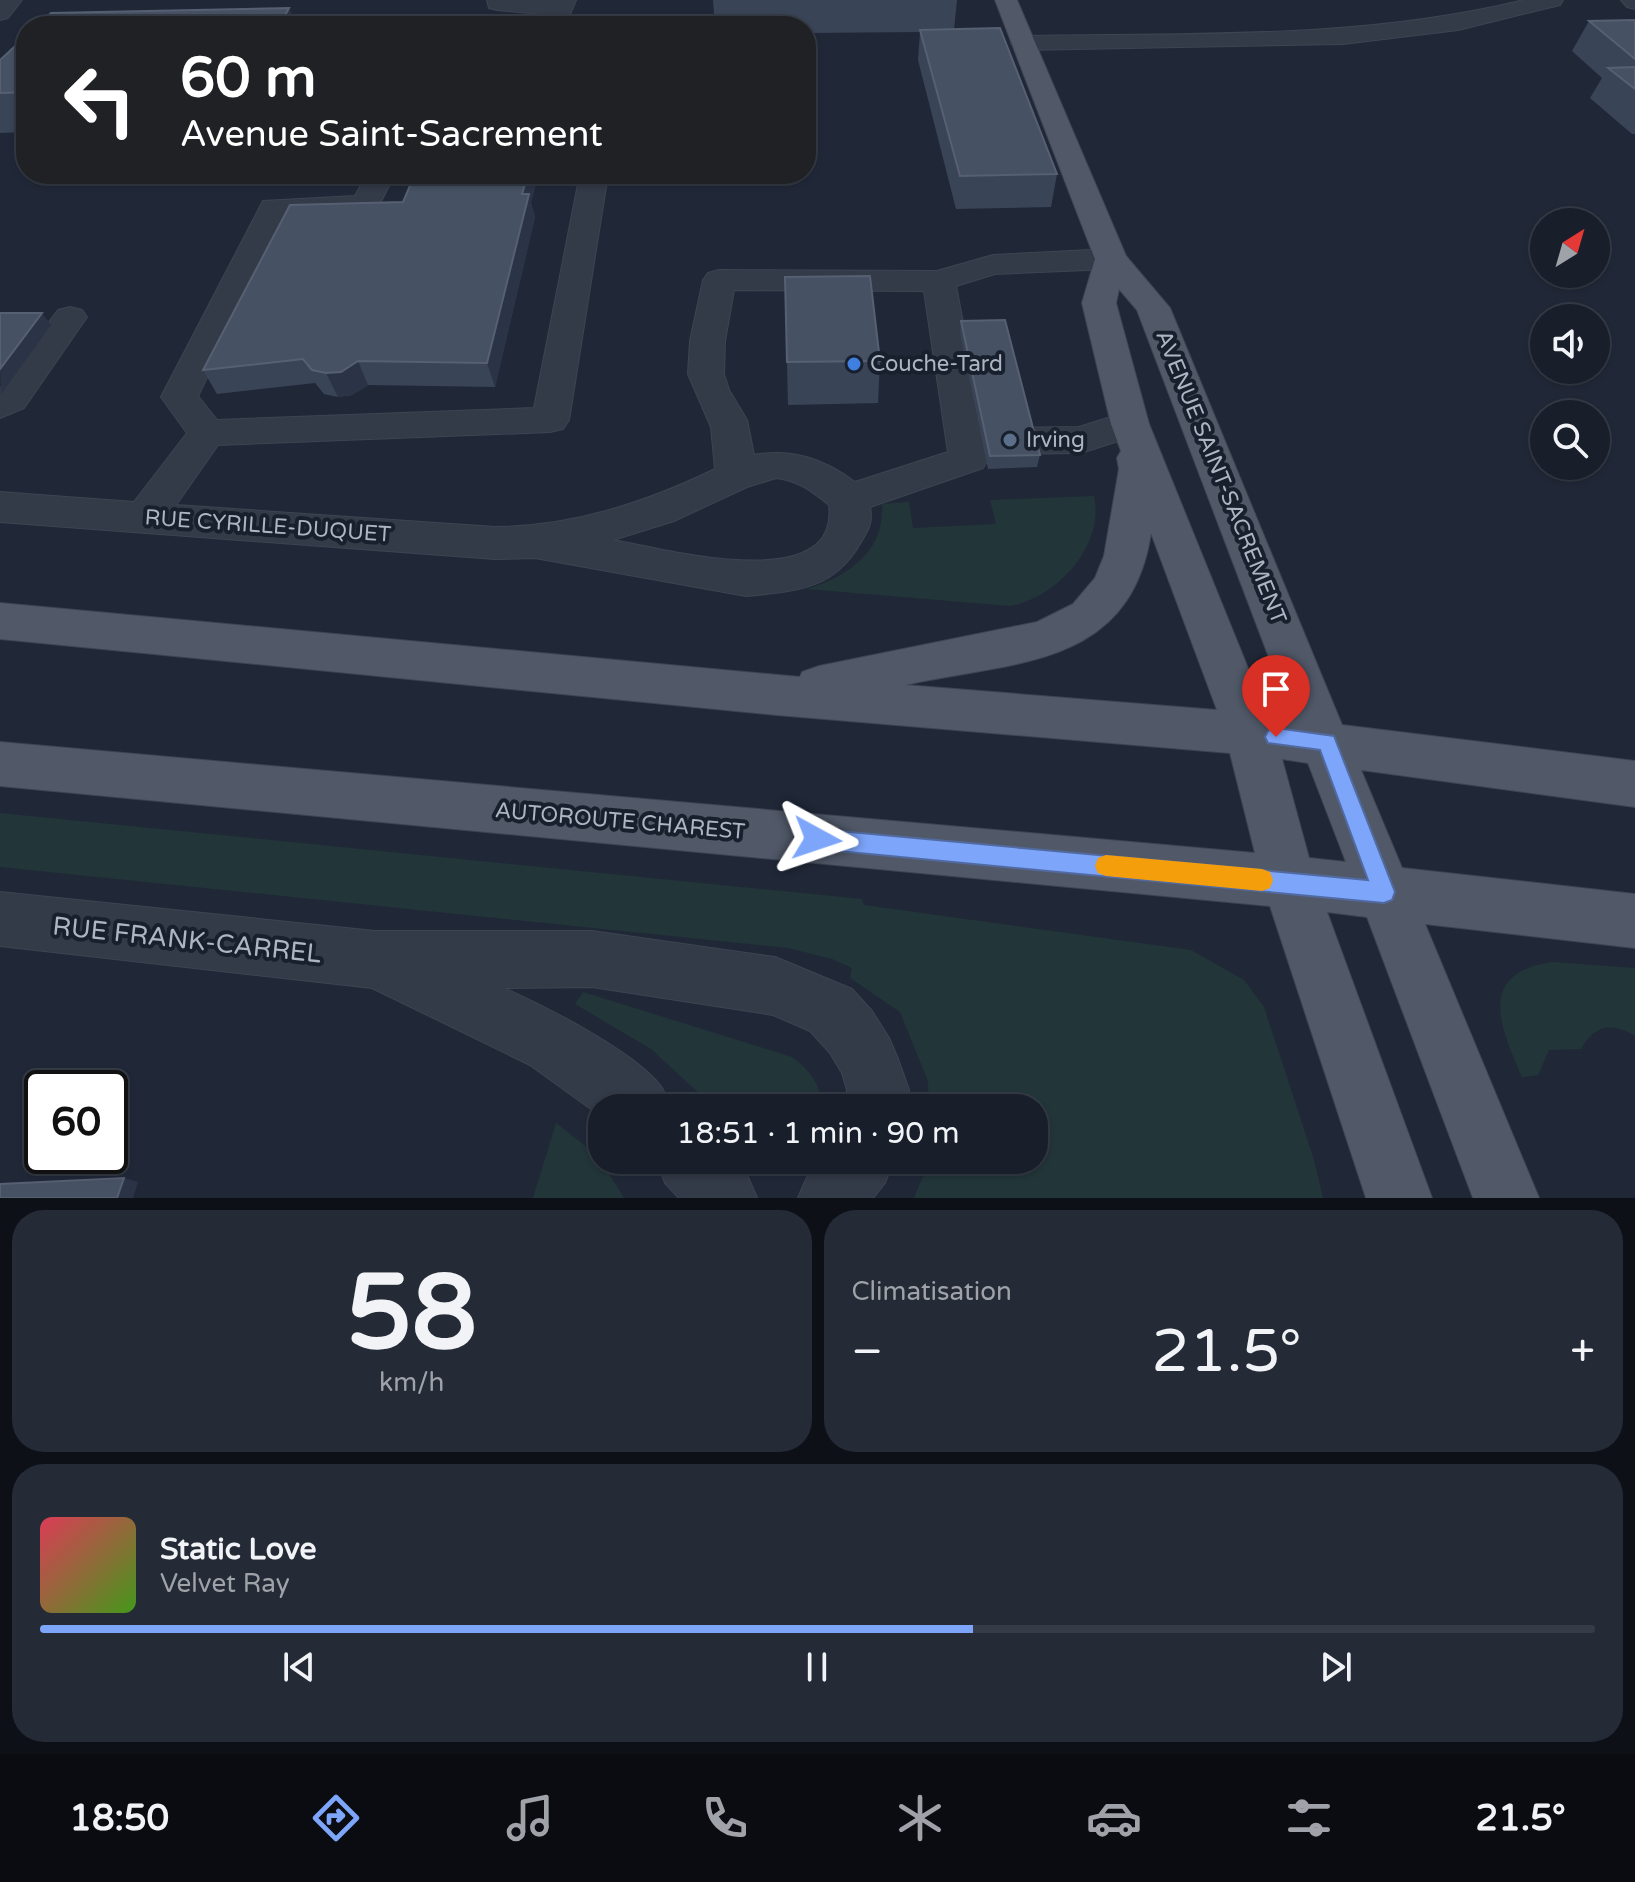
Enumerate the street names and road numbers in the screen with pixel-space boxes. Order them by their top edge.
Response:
street label: AVENUE SAINT-SACREMENT [1150,326,1292,628]
street label: RUE CYRILLE-DUQUET [144,504,393,548]
street label: AUTOROUTE CHAREST [494,797,747,845]
street label: RUE FRANK-CARREL [51,910,323,970]

